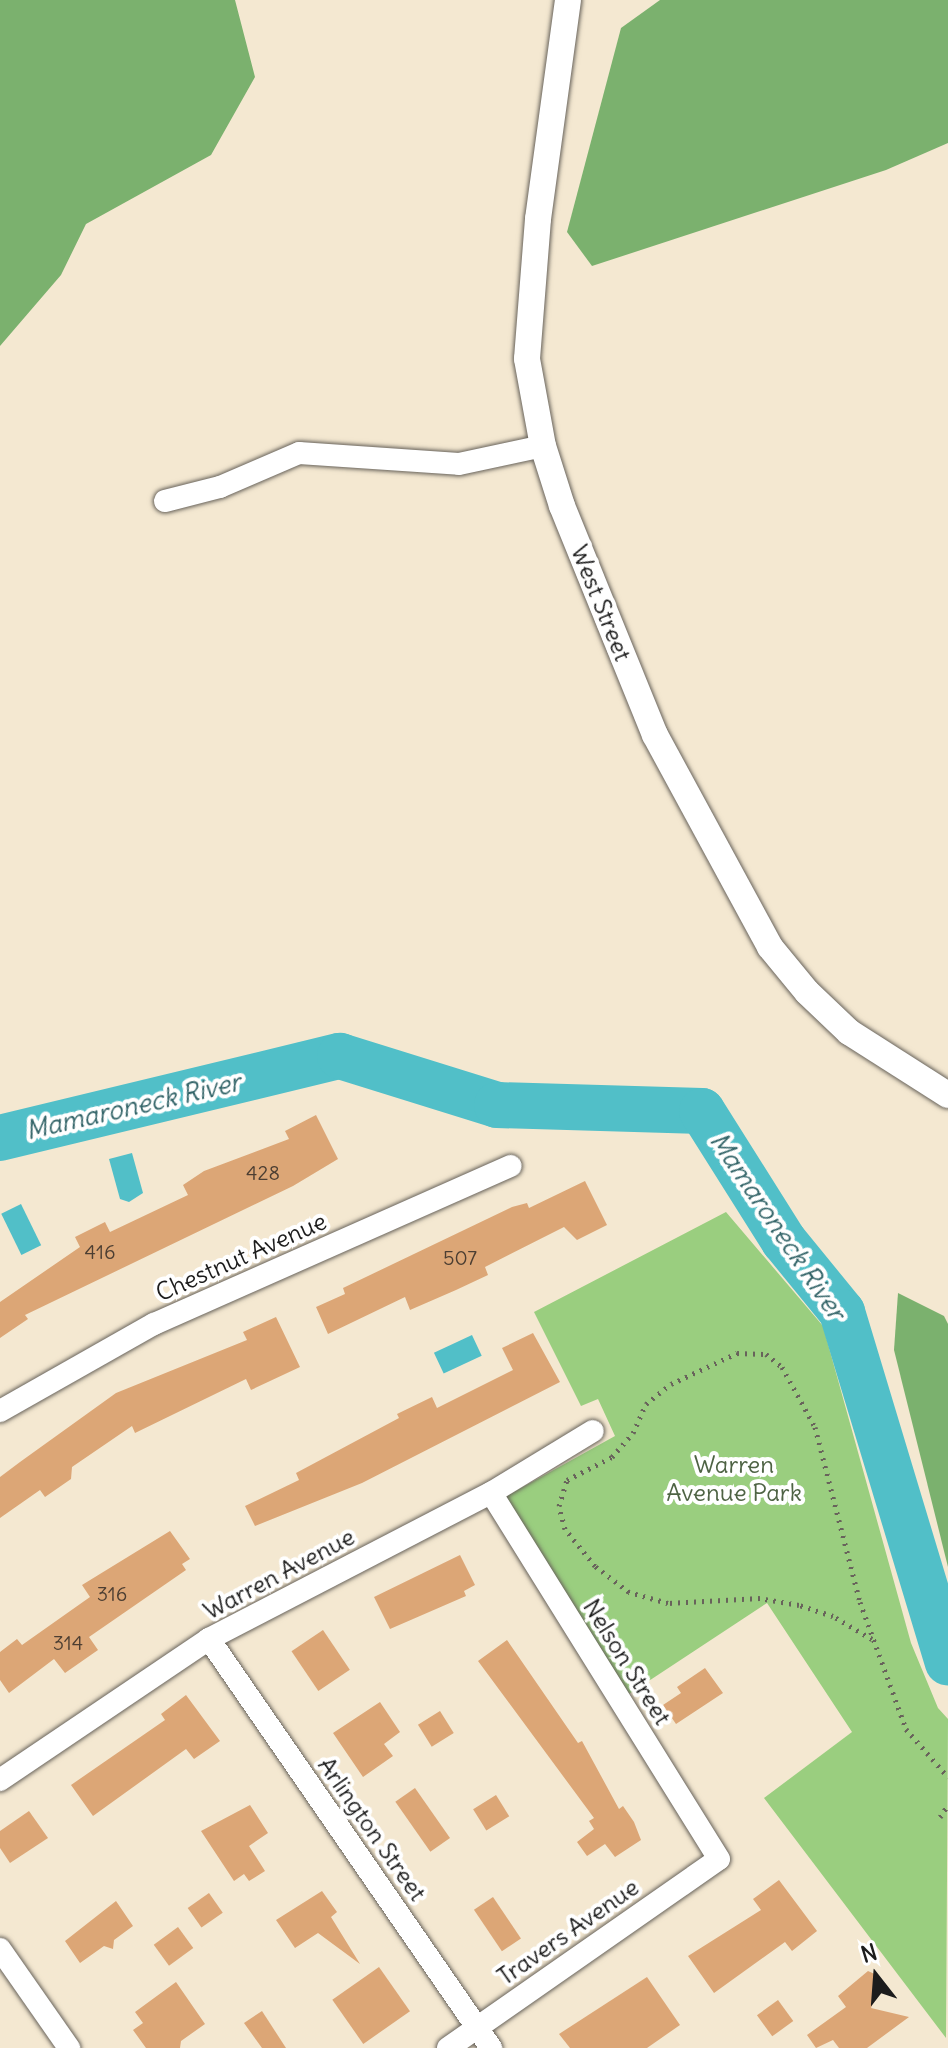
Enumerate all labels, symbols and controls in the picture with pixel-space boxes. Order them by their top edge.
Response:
street label: West Street [565,541,637,665]
water label: Mamaroneck River [22,1066,244,1146]
water label: Mamaroneck River [704,1126,852,1326]
house number: 428 [246,1160,280,1184]
street label: Chestnut Avenue [151,1207,331,1307]
house number: 416 [85,1239,115,1263]
house number: 507 [443,1245,477,1269]
park label: Warren Avenue Park [666,1451,802,1507]
street label: Warren Avenue [199,1522,359,1626]
house number: 316 [97,1581,127,1605]
street label: Nelson Street [577,1594,677,1730]
house number: 314 [53,1630,83,1654]
street label: Arlington Street [312,1752,432,1906]
street label: Travers Avenue [492,1873,644,1991]
north arrow [836,1936,916,2016]
text: N [858,1937,880,1969]

